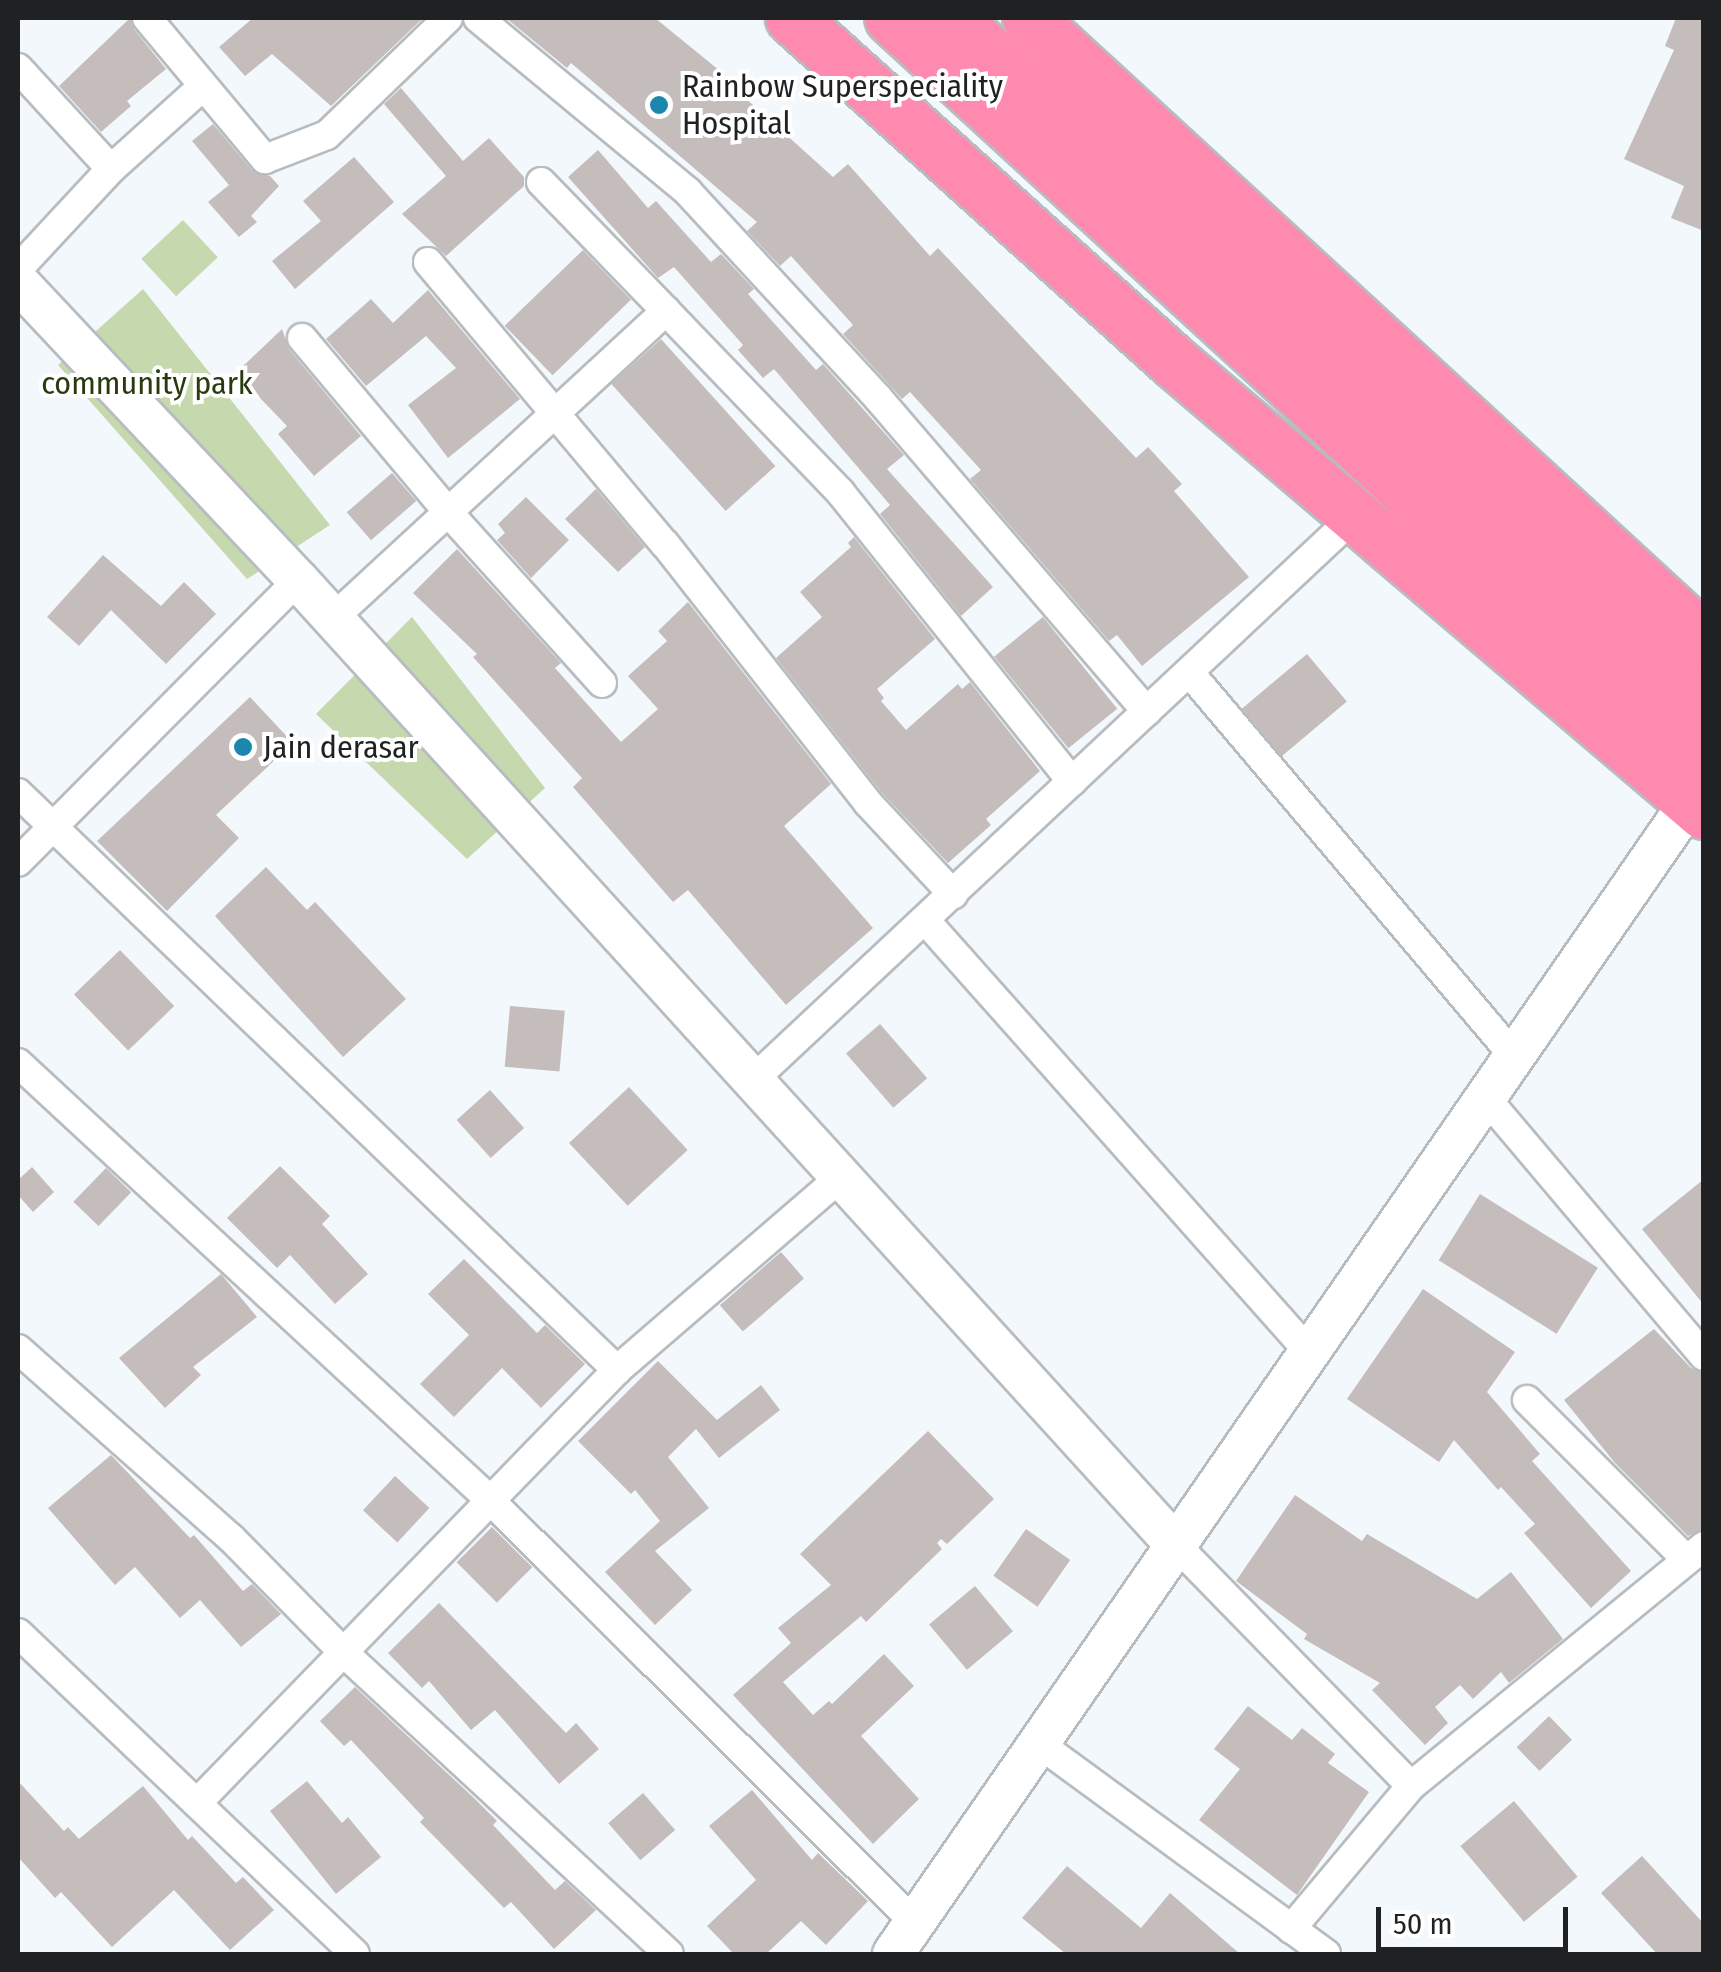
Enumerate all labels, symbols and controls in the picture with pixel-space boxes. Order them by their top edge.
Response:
place label: Rainbow Superspeciality Hospital [682,68,1003,143]
marker: Rainbow Superspeciality Hospital [646,92,672,118]
park label: community park [41,364,253,402]
place label: Jain derasar [263,728,419,766]
marker: Jain derasar [232,736,254,758]
scale bar [1381,1887,1574,1949]
text: 50 m [1393,1906,1453,1942]

